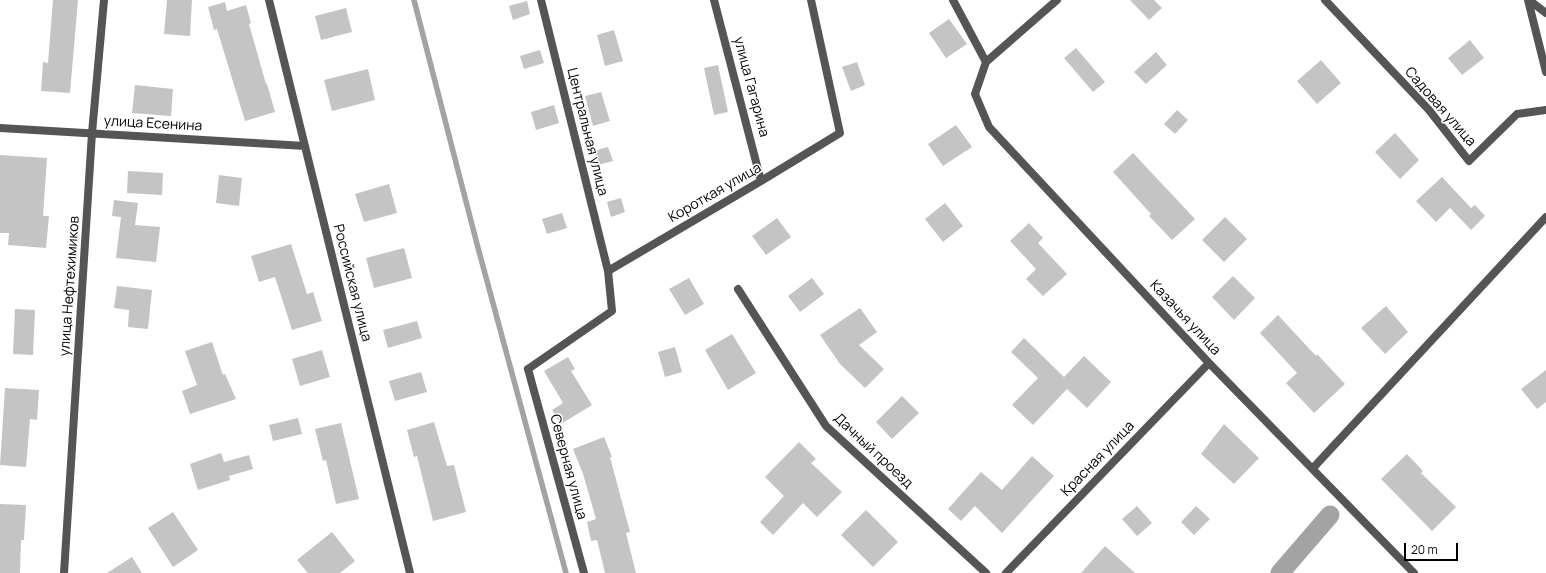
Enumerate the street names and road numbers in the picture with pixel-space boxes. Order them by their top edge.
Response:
street label: улица Гагарина [730,35,772,139]
street label: Садовая улица [1401,64,1479,150]
street label: Центральная улица [563,66,611,198]
street label: улица Есенина [103,113,203,135]
street label: Короткая улица [666,160,764,226]
street label: улица Нефтехимиков [57,215,83,357]
street label: Российская улица [329,223,375,343]
street label: Казачья улица [1146,277,1224,359]
street label: Дачный проезд [830,410,916,492]
street label: Северная улица [546,413,590,521]
street label: Красная улица [1058,418,1138,500]

